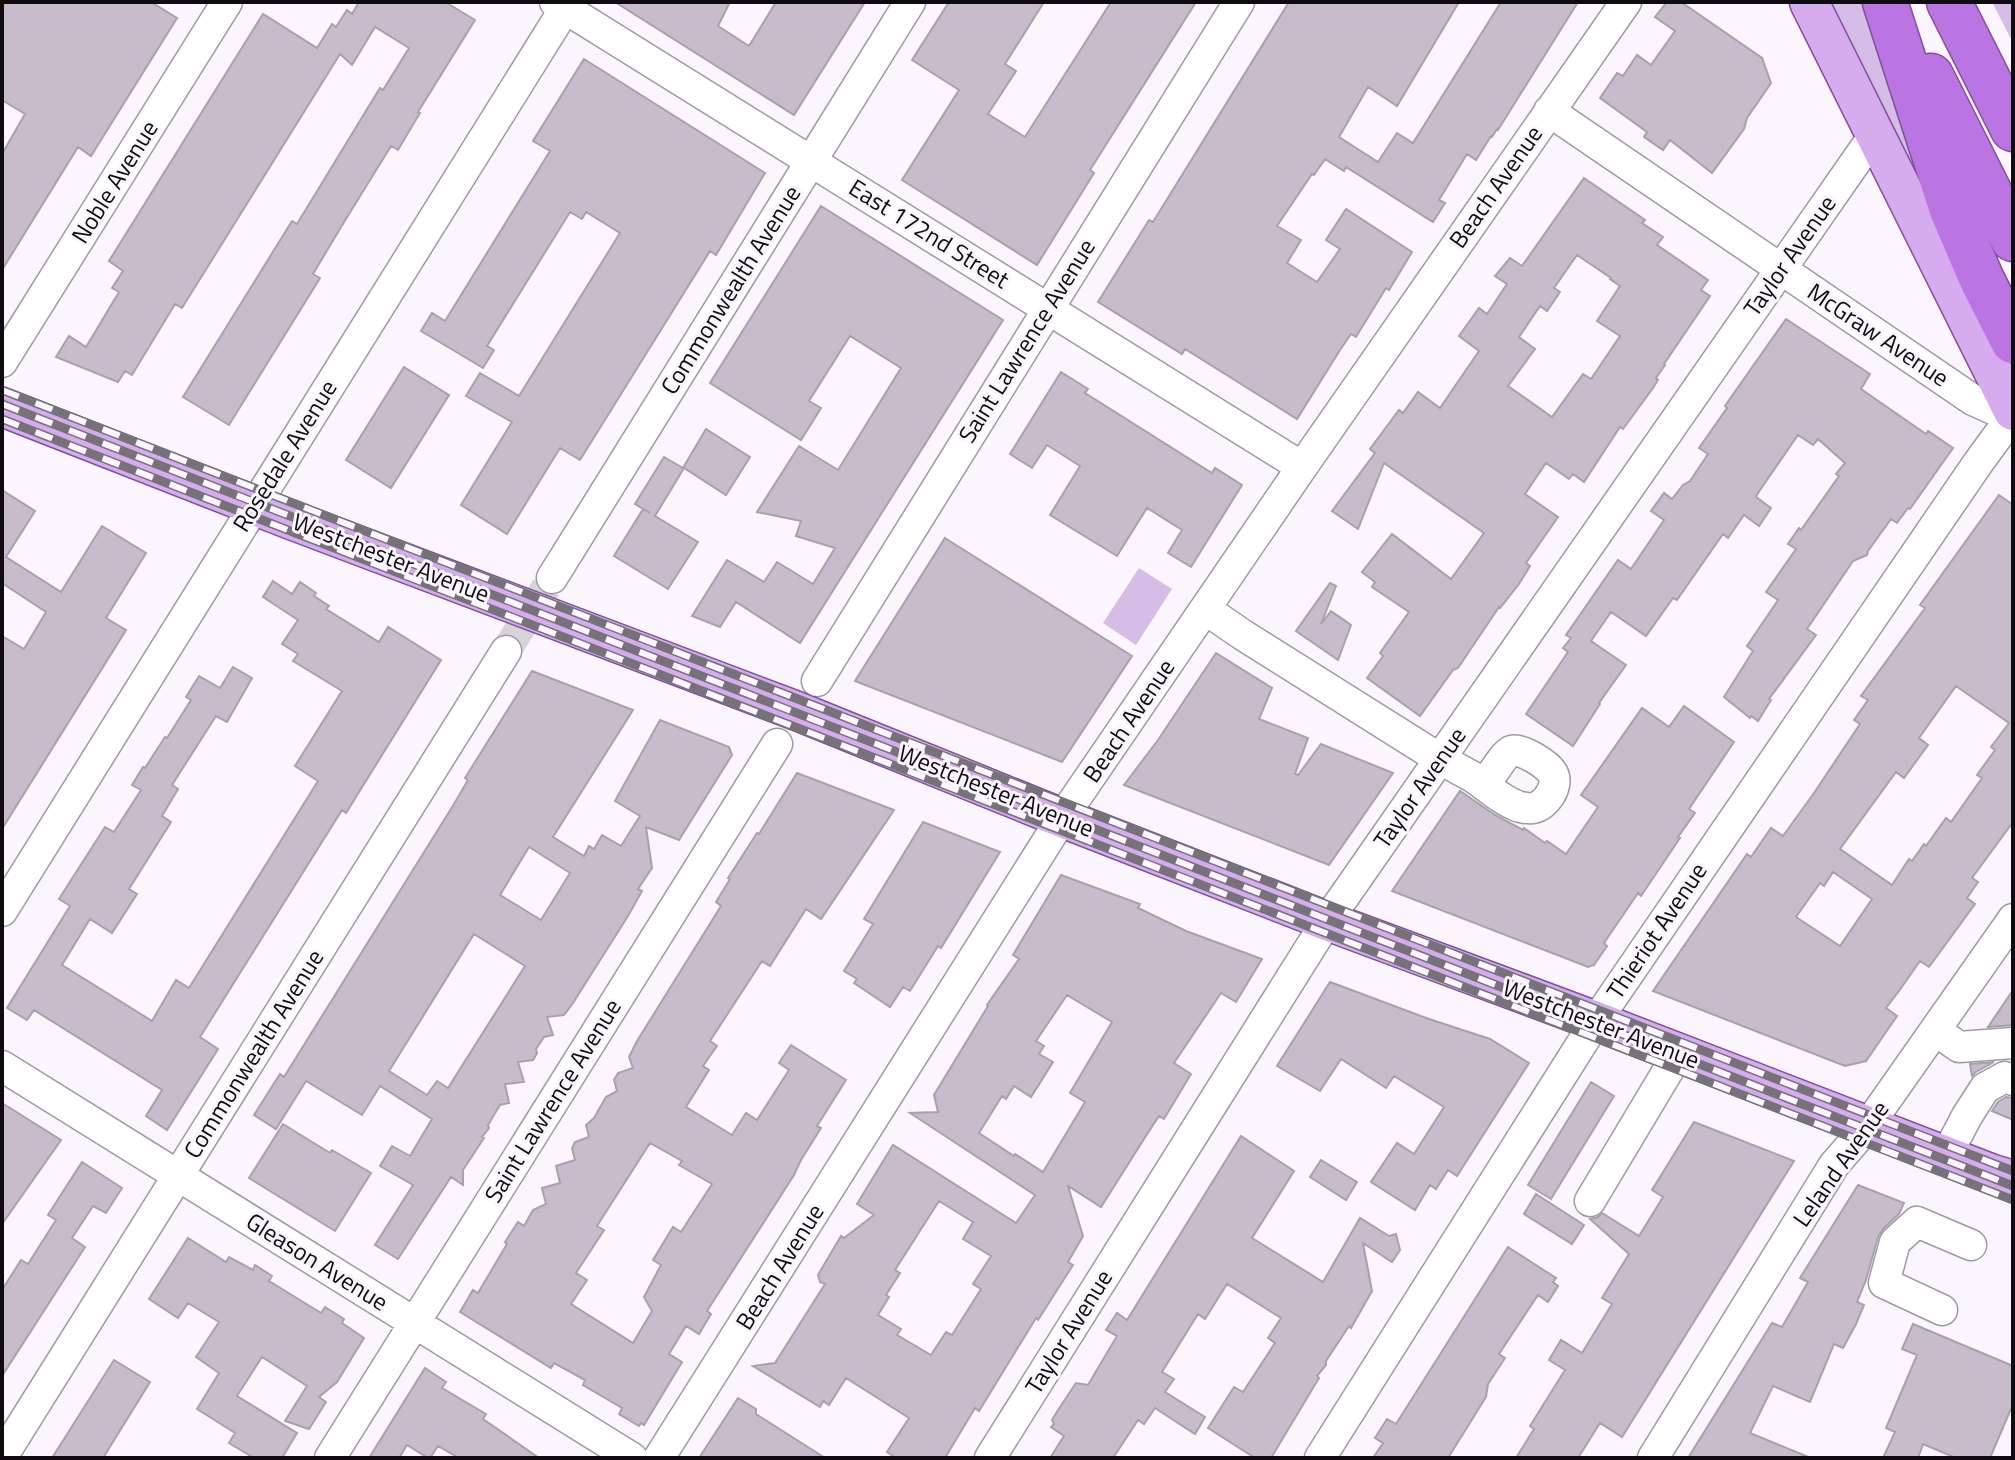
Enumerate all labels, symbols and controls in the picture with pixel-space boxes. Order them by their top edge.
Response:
street label: Noble Avenue [62,113,166,250]
street label: Beach Avenue [1440,118,1551,255]
street label: East 172nd Street [842,169,1017,297]
street label: Commonwealth Avenue [651,178,809,401]
street label: Taylor Avenue [1734,187,1844,323]
street label: Saint Lawrence Avenue [949,232,1104,449]
street label: McGraw Avenue [1800,273,1957,395]
street label: Rosedale Avenue [223,372,345,538]
street label: Westchester Avenue [288,503,495,611]
street label: Beach Avenue [1073,651,1183,790]
street label: Taylor Avenue [1364,719,1474,855]
street label: Westchester Avenue [893,734,1100,846]
street label: Thieriot Avenue [1597,855,1715,1006]
street label: Commonwealth Avenue [174,942,332,1165]
street label: Westchester Avenue [1498,969,1705,1077]
street label: Saint Lawrence Avenue [475,992,630,1209]
street label: Leland Avenue [1783,1093,1897,1234]
street label: Beach Avenue [726,1196,832,1336]
street label: Gleason Avenue [239,1203,396,1319]
street label: Taylor Avenue [1016,1262,1121,1401]

